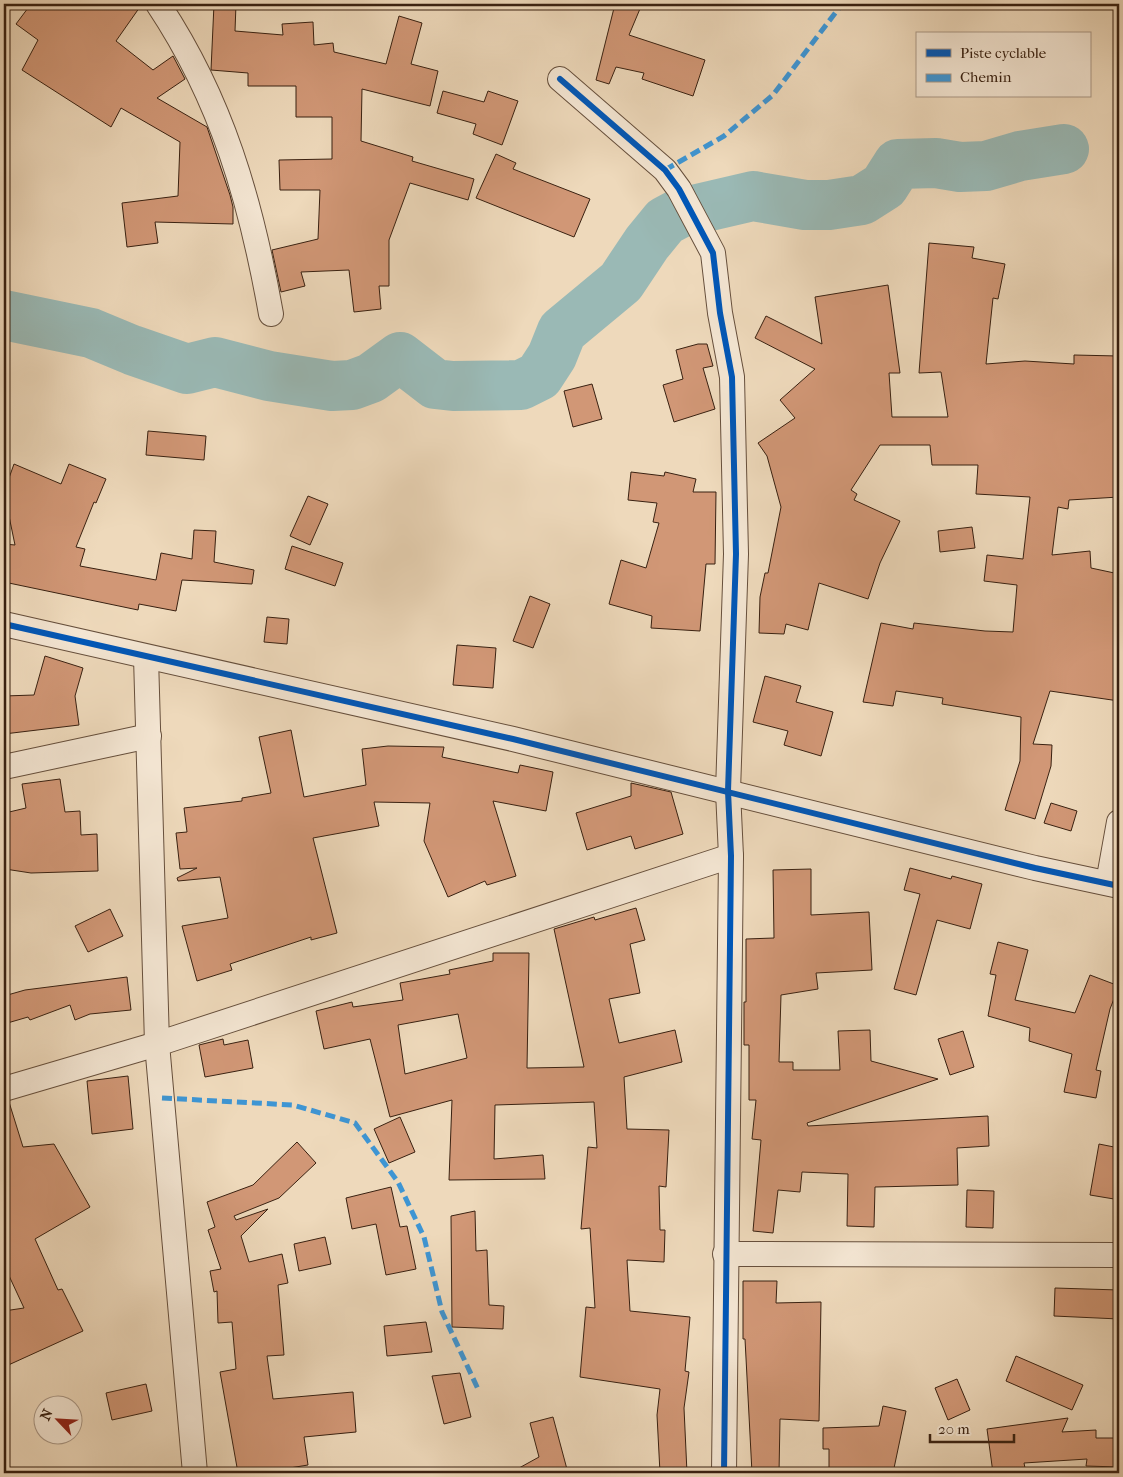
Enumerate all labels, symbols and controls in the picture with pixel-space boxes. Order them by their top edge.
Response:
legend [916,32,1090,98]
text: Piste cyclable [960,44,1047,62]
text: Chemin [960,68,1012,86]
north arrow [32,1394,82,1444]
text: N [37,1406,57,1423]
scale bar [930,1412,1014,1444]
text: 20 m [938,1420,970,1438]

